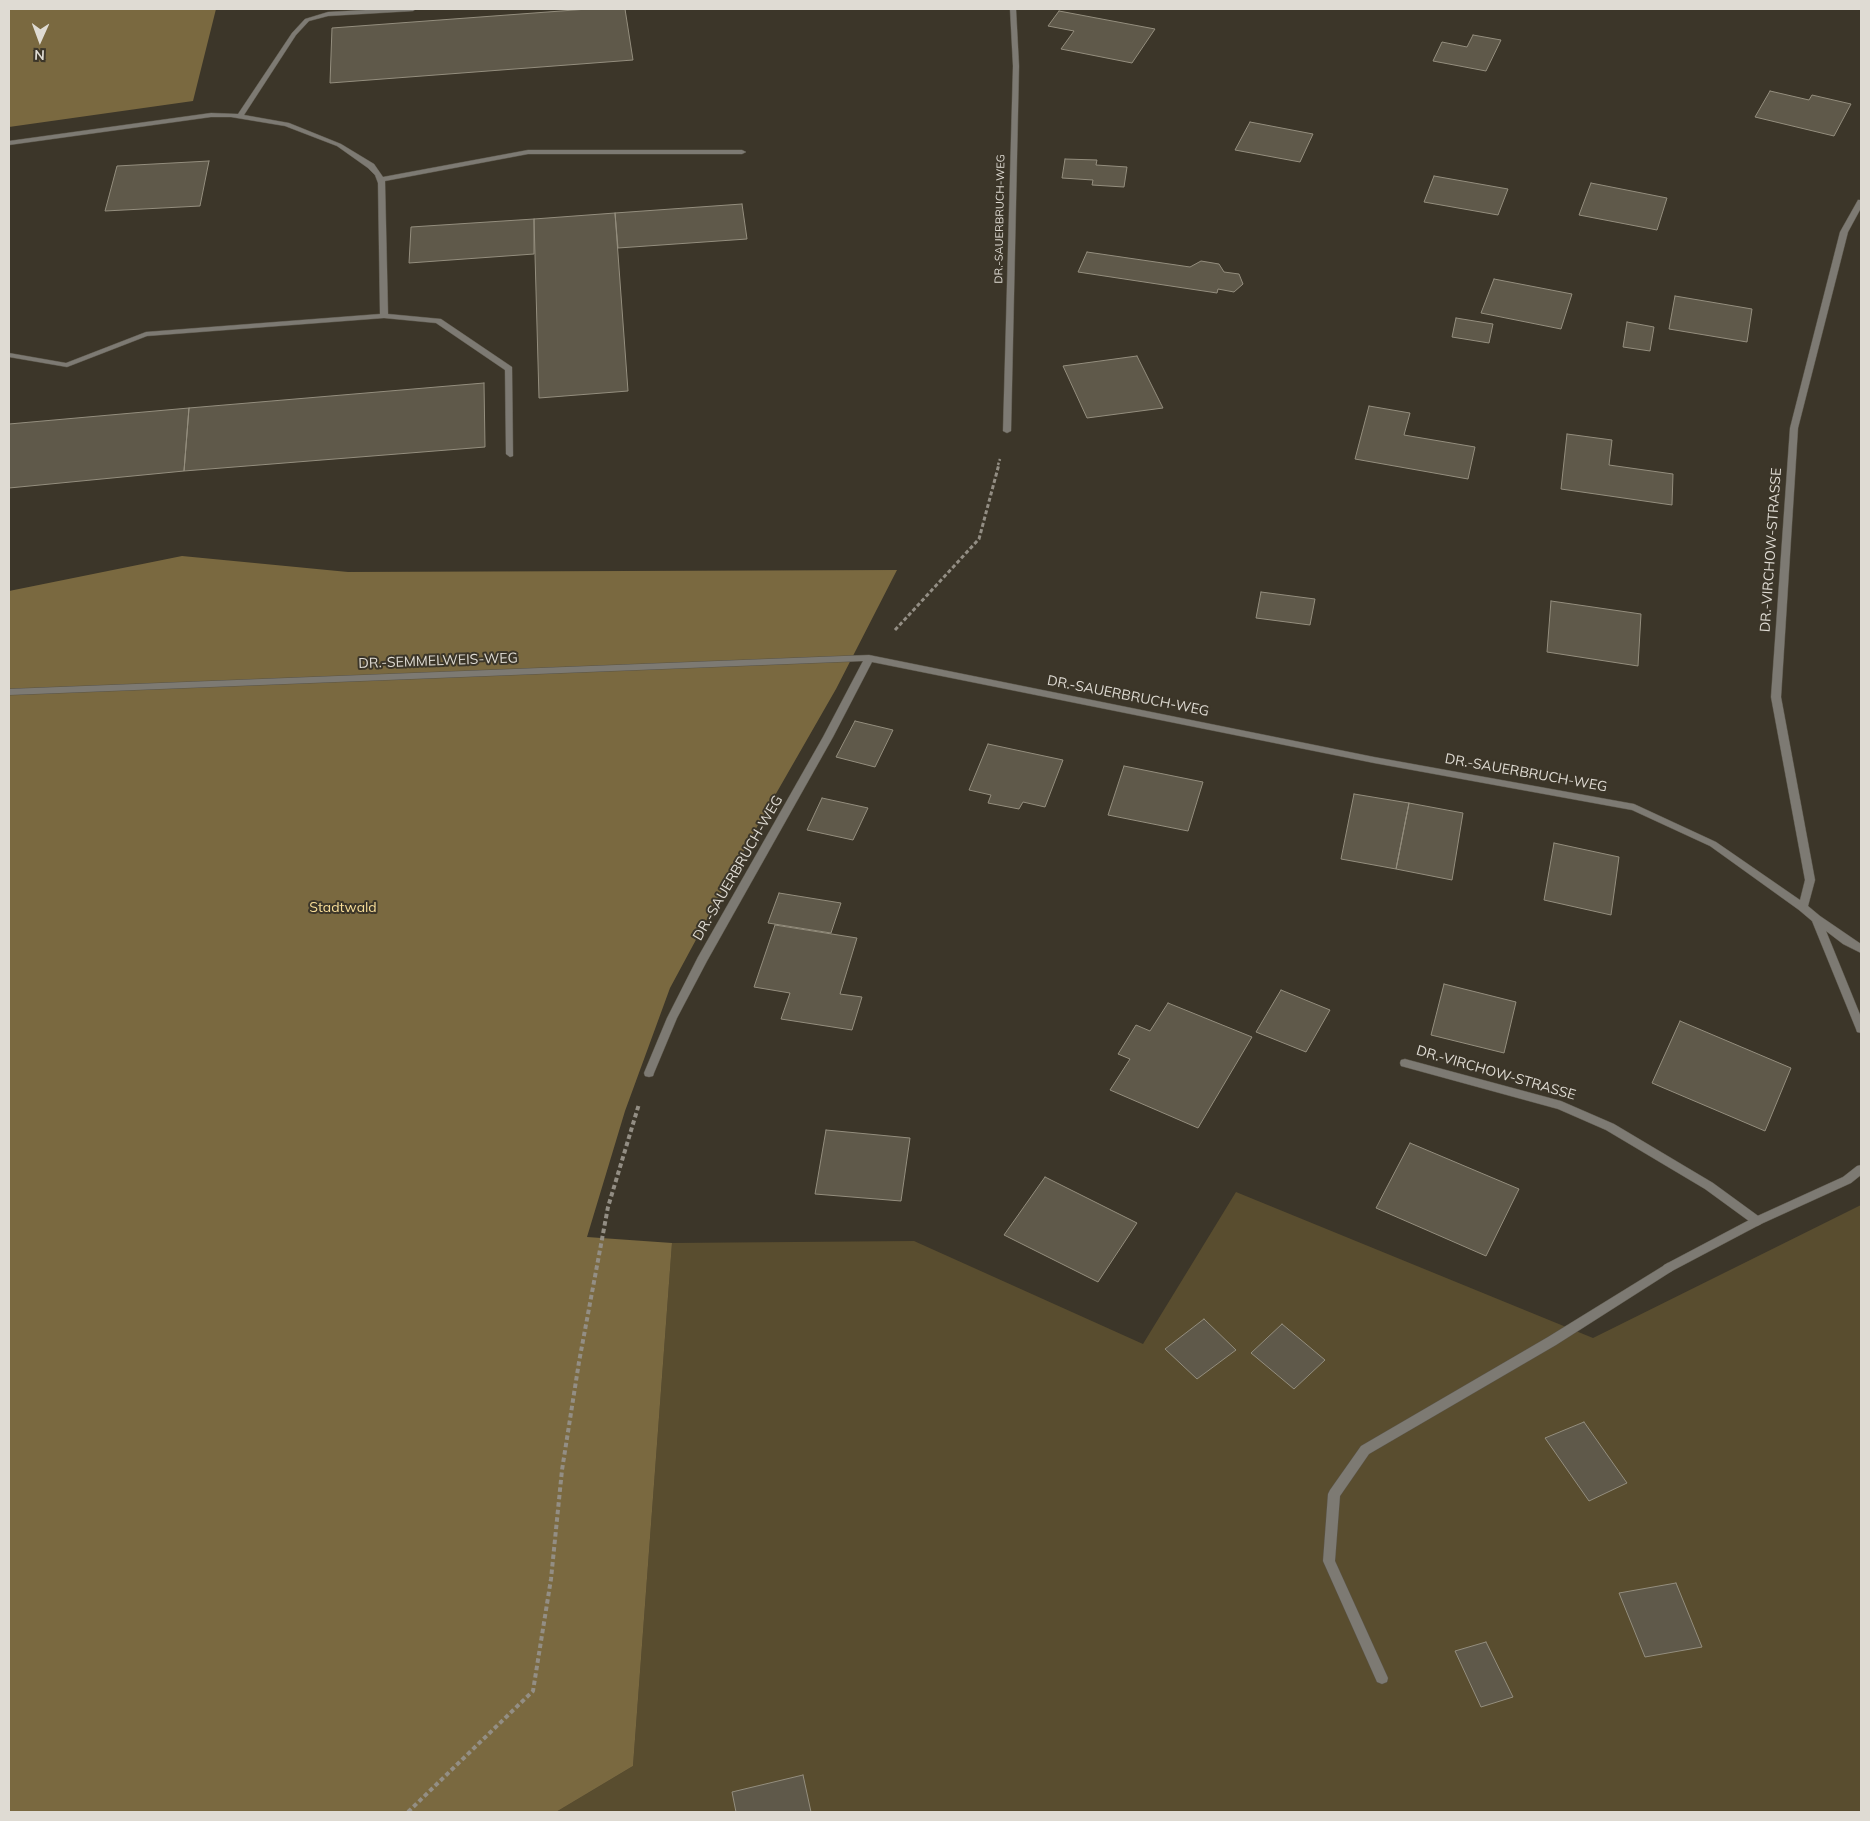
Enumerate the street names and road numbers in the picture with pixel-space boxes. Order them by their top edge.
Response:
street label: DR.-SAUERBRUCH-WEG [992,154,1008,284]
street label: DR.-VIRCHOW-STRASSE [1757,467,1785,633]
street label: DR.-SEMMELWEIS-WEG [358,650,518,672]
street label: DR.-SAUERBRUCH-WEG [1046,672,1210,720]
street label: DR.-SAUERBRUCH-WEG [1443,750,1609,796]
street label: DR.-SAUERBRUCH-WEG [690,793,786,943]
street label: DR.-VIRCHOW-STRASSE [1414,1042,1578,1104]

